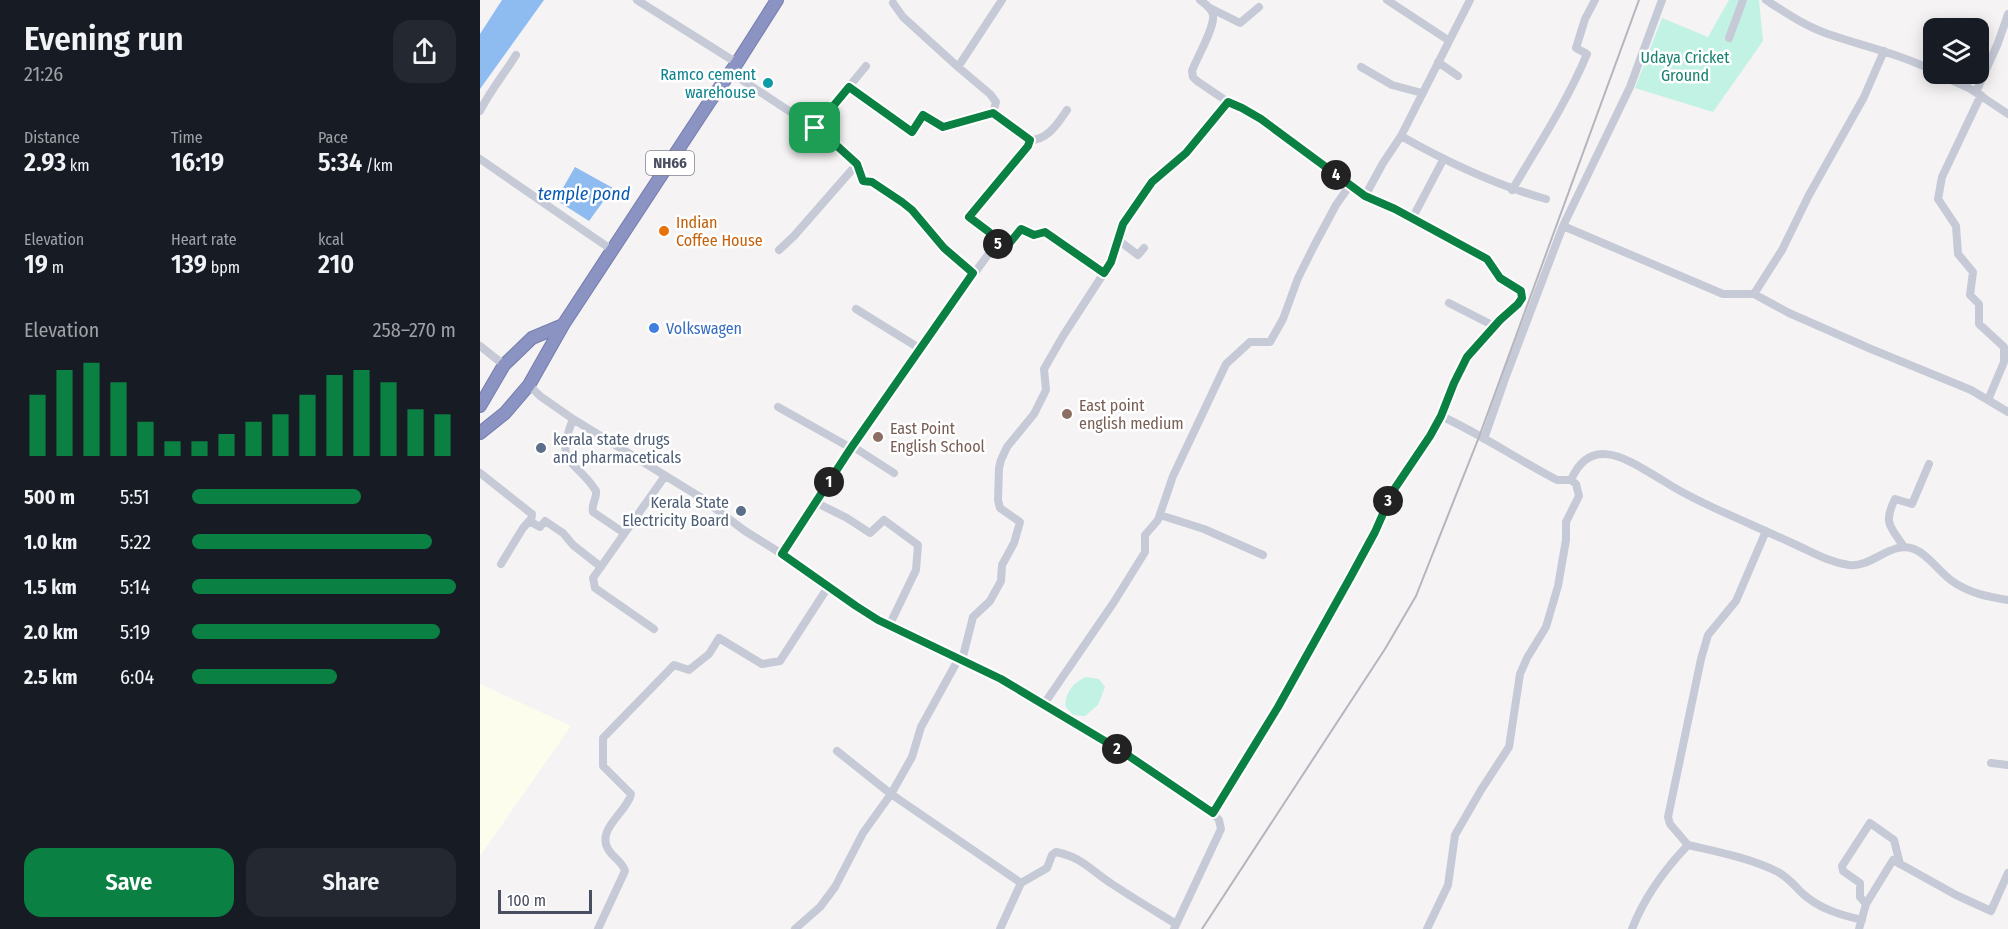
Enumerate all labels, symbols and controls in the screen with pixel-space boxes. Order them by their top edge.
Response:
map controls [1923,18,1989,84]
button: layers [1923,18,1989,84]
text: Evening run [24,19,184,59]
button: share [393,20,456,83]
park label: Udaya Cricket Ground [1641,48,1730,85]
text: 21:26 [24,62,63,86]
place label: Ramco cement warehouse [660,65,757,102]
marker: Ramco cement warehouse [761,76,775,90]
pin [789,102,840,153]
icon: arrive [798,111,831,144]
text: Distance [24,128,80,147]
text: Time [171,128,203,147]
text: Pace [318,128,348,147]
text: 2.93 [24,147,66,178]
text: 16:19 [171,147,224,178]
text: 5:34 [318,147,362,178]
road number: NH66 [646,151,694,175]
text: km [66,156,90,175]
text: /km [362,156,393,175]
pin: 4 [1321,160,1351,190]
text: 4 [1332,165,1340,184]
water label: temple pond [538,183,631,205]
place label: Indian Coffee House [676,213,763,250]
marker: Indian Coffee House [657,224,671,238]
pin: 5 [983,229,1013,259]
text: Elevation [24,230,84,249]
text: Heart rate [171,230,237,249]
text: kcal [318,230,344,249]
text: 5 [994,234,1002,253]
text: 19 [24,249,48,280]
text: 139 [171,249,207,280]
text: 210 [318,249,354,280]
text: m [48,258,64,277]
text: bpm [207,258,240,277]
text: Elevation [24,318,99,342]
text: 258–270 m [373,318,456,342]
place label: Volkswagen [666,319,742,338]
marker: Volkswagen [647,321,661,335]
place label: East point english medium [1079,396,1184,433]
marker: East point english medium [1060,407,1074,421]
place label: East Point English School [890,419,985,456]
place label: kerala state drugs and pharmaceticals [553,430,681,467]
marker: East Point English School [871,430,885,444]
marker: kerala state drugs and pharmaceticals [534,441,548,455]
pin: 1 [814,467,844,497]
text: 1 [826,472,832,491]
text: 500 m [24,485,75,509]
text: 5:51 [120,485,150,509]
pin: 3 [1373,486,1403,516]
text: 3 [1384,491,1392,510]
place label: Kerala State Electricity Board [622,493,729,530]
marker: Kerala State Electricity Board [734,504,748,518]
text: 1.0 km [24,530,77,554]
text: 5:22 [120,530,151,554]
text: 1.5 km [24,575,77,599]
text: 5:14 [120,575,150,599]
text: 2.0 km [24,620,78,644]
text: 5:19 [120,620,150,644]
text: 2.5 km [24,665,77,689]
text: 6:04 [120,665,154,689]
pin: 2 [1102,734,1132,764]
text: 2 [1113,739,1121,758]
button: Save [24,848,234,917]
button: Share [246,848,456,917]
scale bar [498,887,592,914]
text: 100 m [507,891,546,910]

